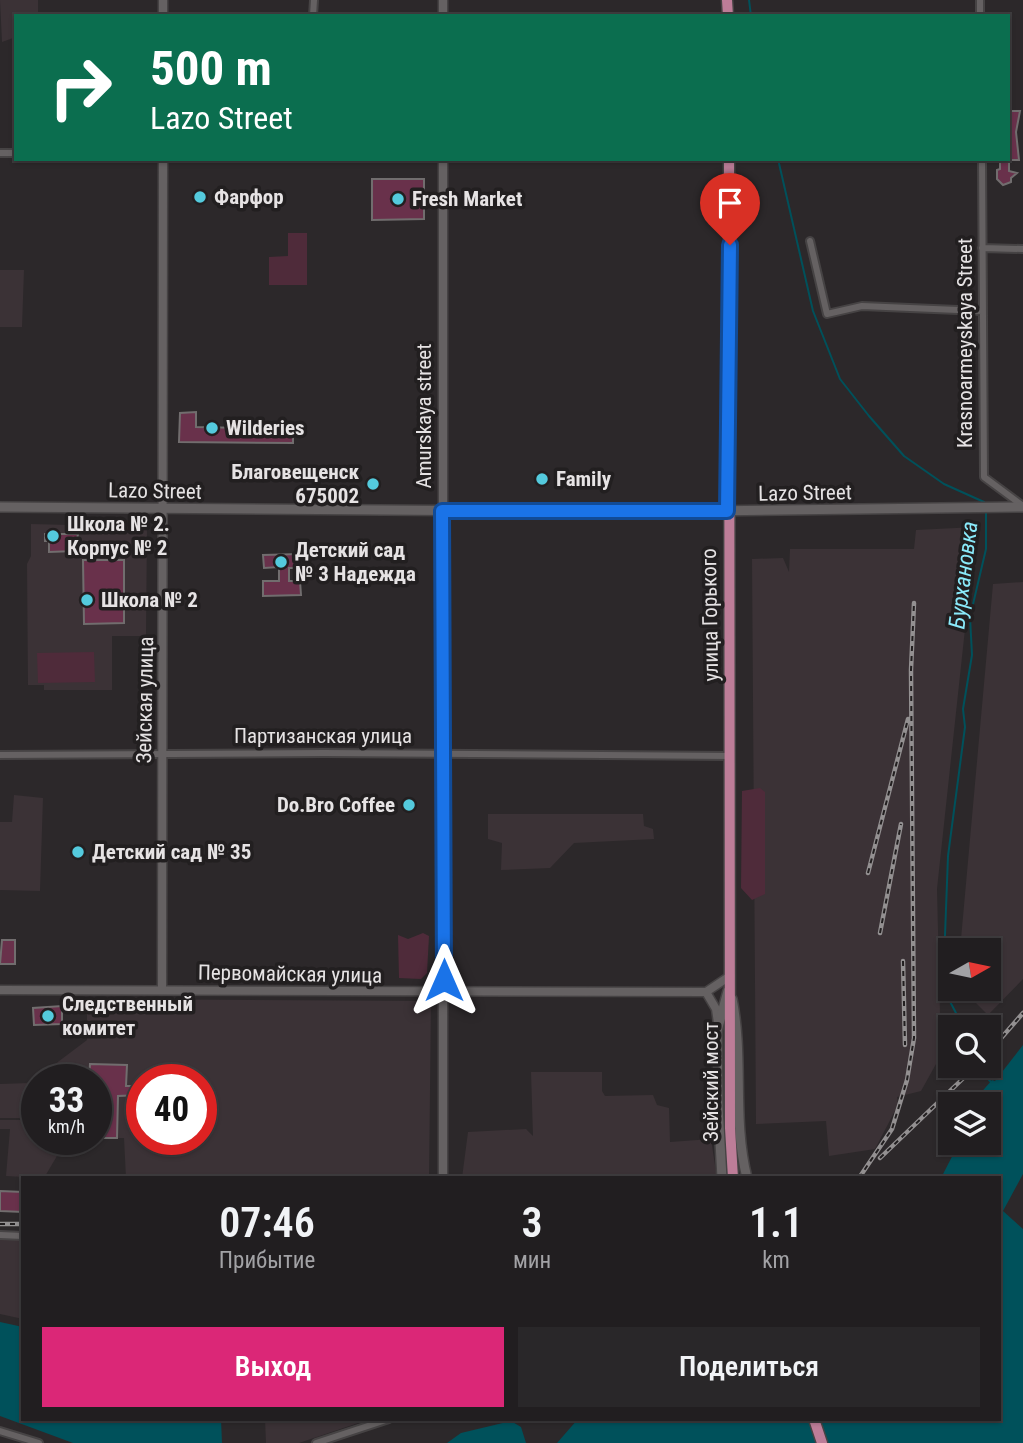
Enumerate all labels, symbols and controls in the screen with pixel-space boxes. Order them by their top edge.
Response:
text: 500 m [150,40,272,97]
icon: right [35,42,126,133]
text: Lazo Street [150,99,293,137]
pin [700,173,760,245]
icon: arrive [711,184,749,222]
place label: Фарфор [214,185,284,209]
place label: Fresh Market [412,187,522,211]
marker: Фарфор [192,189,208,205]
marker: Fresh Market [390,191,406,207]
street label: Krasnoarmeyskaya Street [953,238,977,448]
street label: Amurskaya street [412,344,436,488]
place label: Wilderies [226,416,305,440]
marker: Wilderies [204,420,220,436]
place label: Благовещенск 675002 [231,460,359,508]
place label: Family [556,467,612,491]
marker: Family [534,471,550,487]
marker: Благовещенск 675002 [365,476,381,492]
street label: Lazo Street [108,478,202,504]
street label: Lazo Street [758,480,852,506]
place label: Школа № 2. Корпус № 2 [67,512,170,560]
water label: Бурхановка [944,520,983,630]
marker: Школа № 2. Корпус № 2 [45,528,61,544]
place label: Детский сад № 3 Надежда [295,538,416,586]
street label: улица Горького [697,548,723,682]
marker: Детский сад № 3 Надежда [273,554,289,570]
place label: Школа № 2 [101,588,198,612]
marker: Школа № 2 [79,592,95,608]
street label: Зейская улица [132,636,158,764]
street label: Партизанская улица [234,724,412,748]
place label: Do.Bro Coffee [277,793,395,817]
marker: Do.Bro Coffee [401,797,417,813]
place label: Детский сад № 35 [92,840,251,864]
marker: Детский сад № 35 [70,844,86,860]
north arrow [938,938,1001,1001]
map controls [938,938,1001,1155]
position arrow [407,943,481,1017]
street label: Первомайская улица [198,960,382,988]
place label: Следственный комитет [62,992,193,1040]
marker: Следственный комитет [40,1008,56,1024]
button: search [938,1015,1001,1078]
street label: Зейский мост [699,1022,723,1142]
speed limit sign: 40 [126,1064,217,1155]
text: 33 [49,1080,84,1121]
button: layers [938,1092,1001,1155]
text: km/h [48,1116,85,1137]
text: 07:46 [219,1198,315,1247]
text: 3 [522,1198,543,1247]
text: 1.1 [749,1198,803,1247]
text: Прибытие [219,1247,315,1274]
text: мин [513,1247,551,1274]
text: km [762,1247,790,1274]
button: Выход [42,1327,504,1407]
button: Поделиться [518,1327,980,1407]

